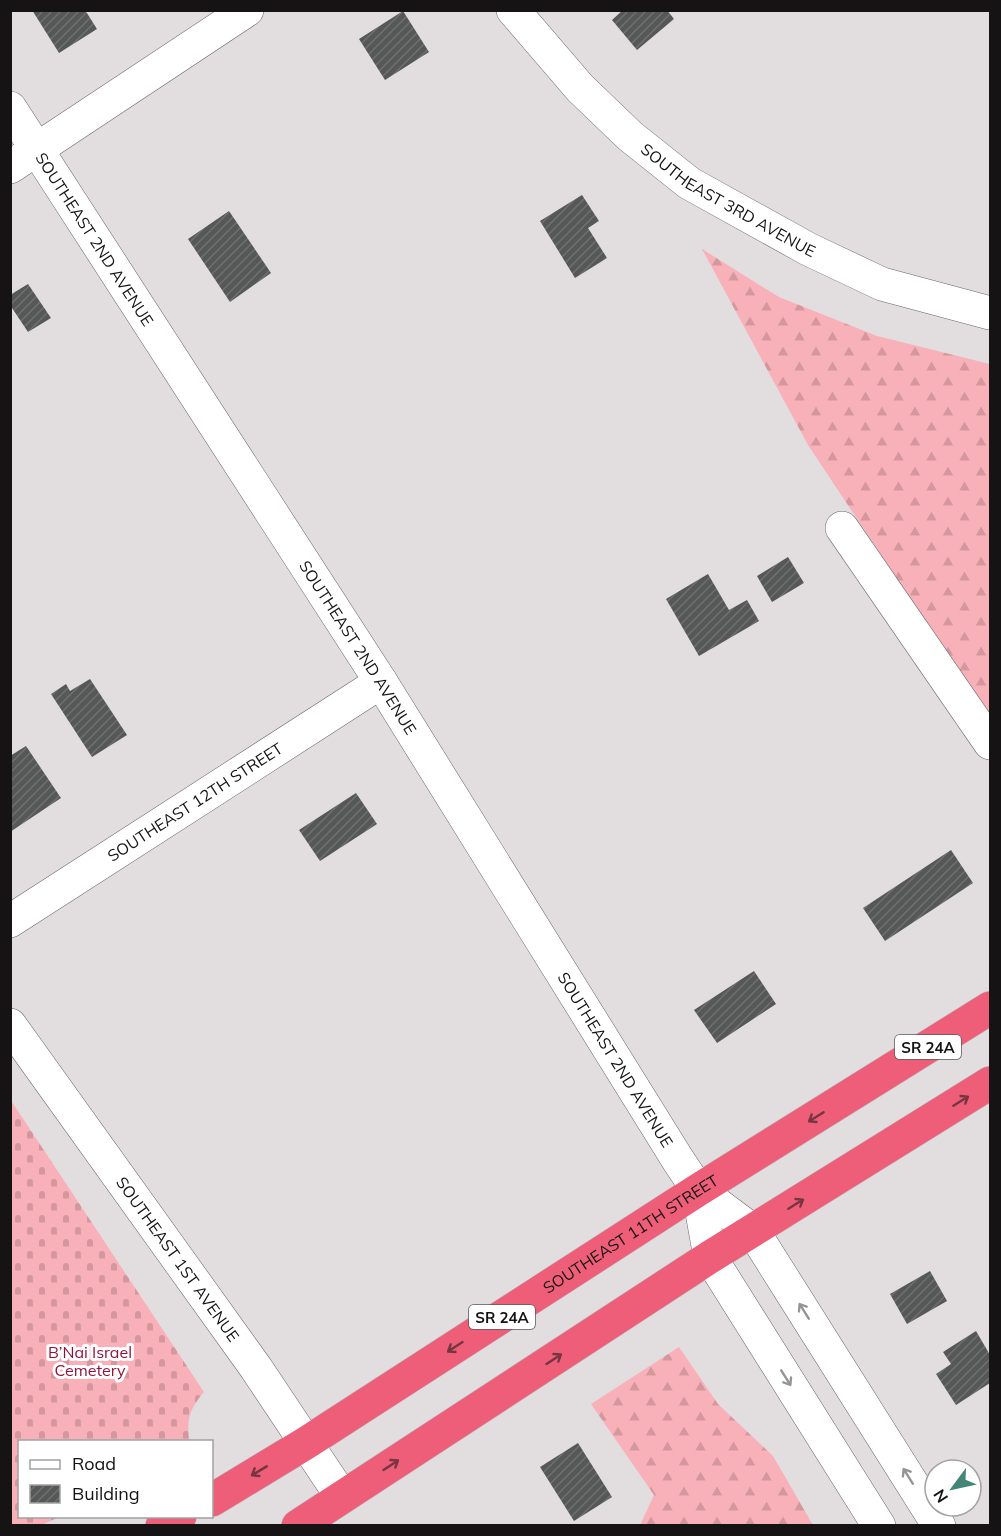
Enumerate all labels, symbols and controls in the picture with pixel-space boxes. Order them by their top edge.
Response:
street label: SOUTHEAST 3RD AVENUE [637,139,819,261]
street label: SOUTHEAST 2ND AVENUE [31,148,158,330]
street label: SOUTHEAST 2ND AVENUE [295,557,421,738]
street label: SOUTHEAST 12TH STREET [104,738,287,866]
street label: SOUTHEAST 2ND AVENUE [554,968,678,1151]
road number: SR 24A [895,1035,961,1059]
one-way arrow [953,1095,970,1108]
one-way arrow [808,1111,825,1123]
street label: SOUTHEAST 11TH STREET [539,1170,722,1298]
street label: SOUTHEAST 1ST AVENUE [112,1173,244,1345]
one-way arrow [787,1198,804,1210]
one-way arrow [797,1303,809,1320]
road number: SR 24A [469,1305,535,1329]
one-way arrow [447,1341,463,1353]
park label: B’Nai Israel Cemetery [48,1342,132,1380]
one-way arrow [545,1353,562,1365]
one-way arrow [781,1369,793,1386]
legend [18,1440,213,1518]
text: Road [72,1452,116,1475]
north arrow [923,1458,983,1518]
one-way arrow [382,1459,399,1472]
one-way arrow [251,1466,268,1478]
one-way arrow [901,1468,913,1485]
text: Building [72,1482,140,1505]
text: N [929,1486,952,1507]

